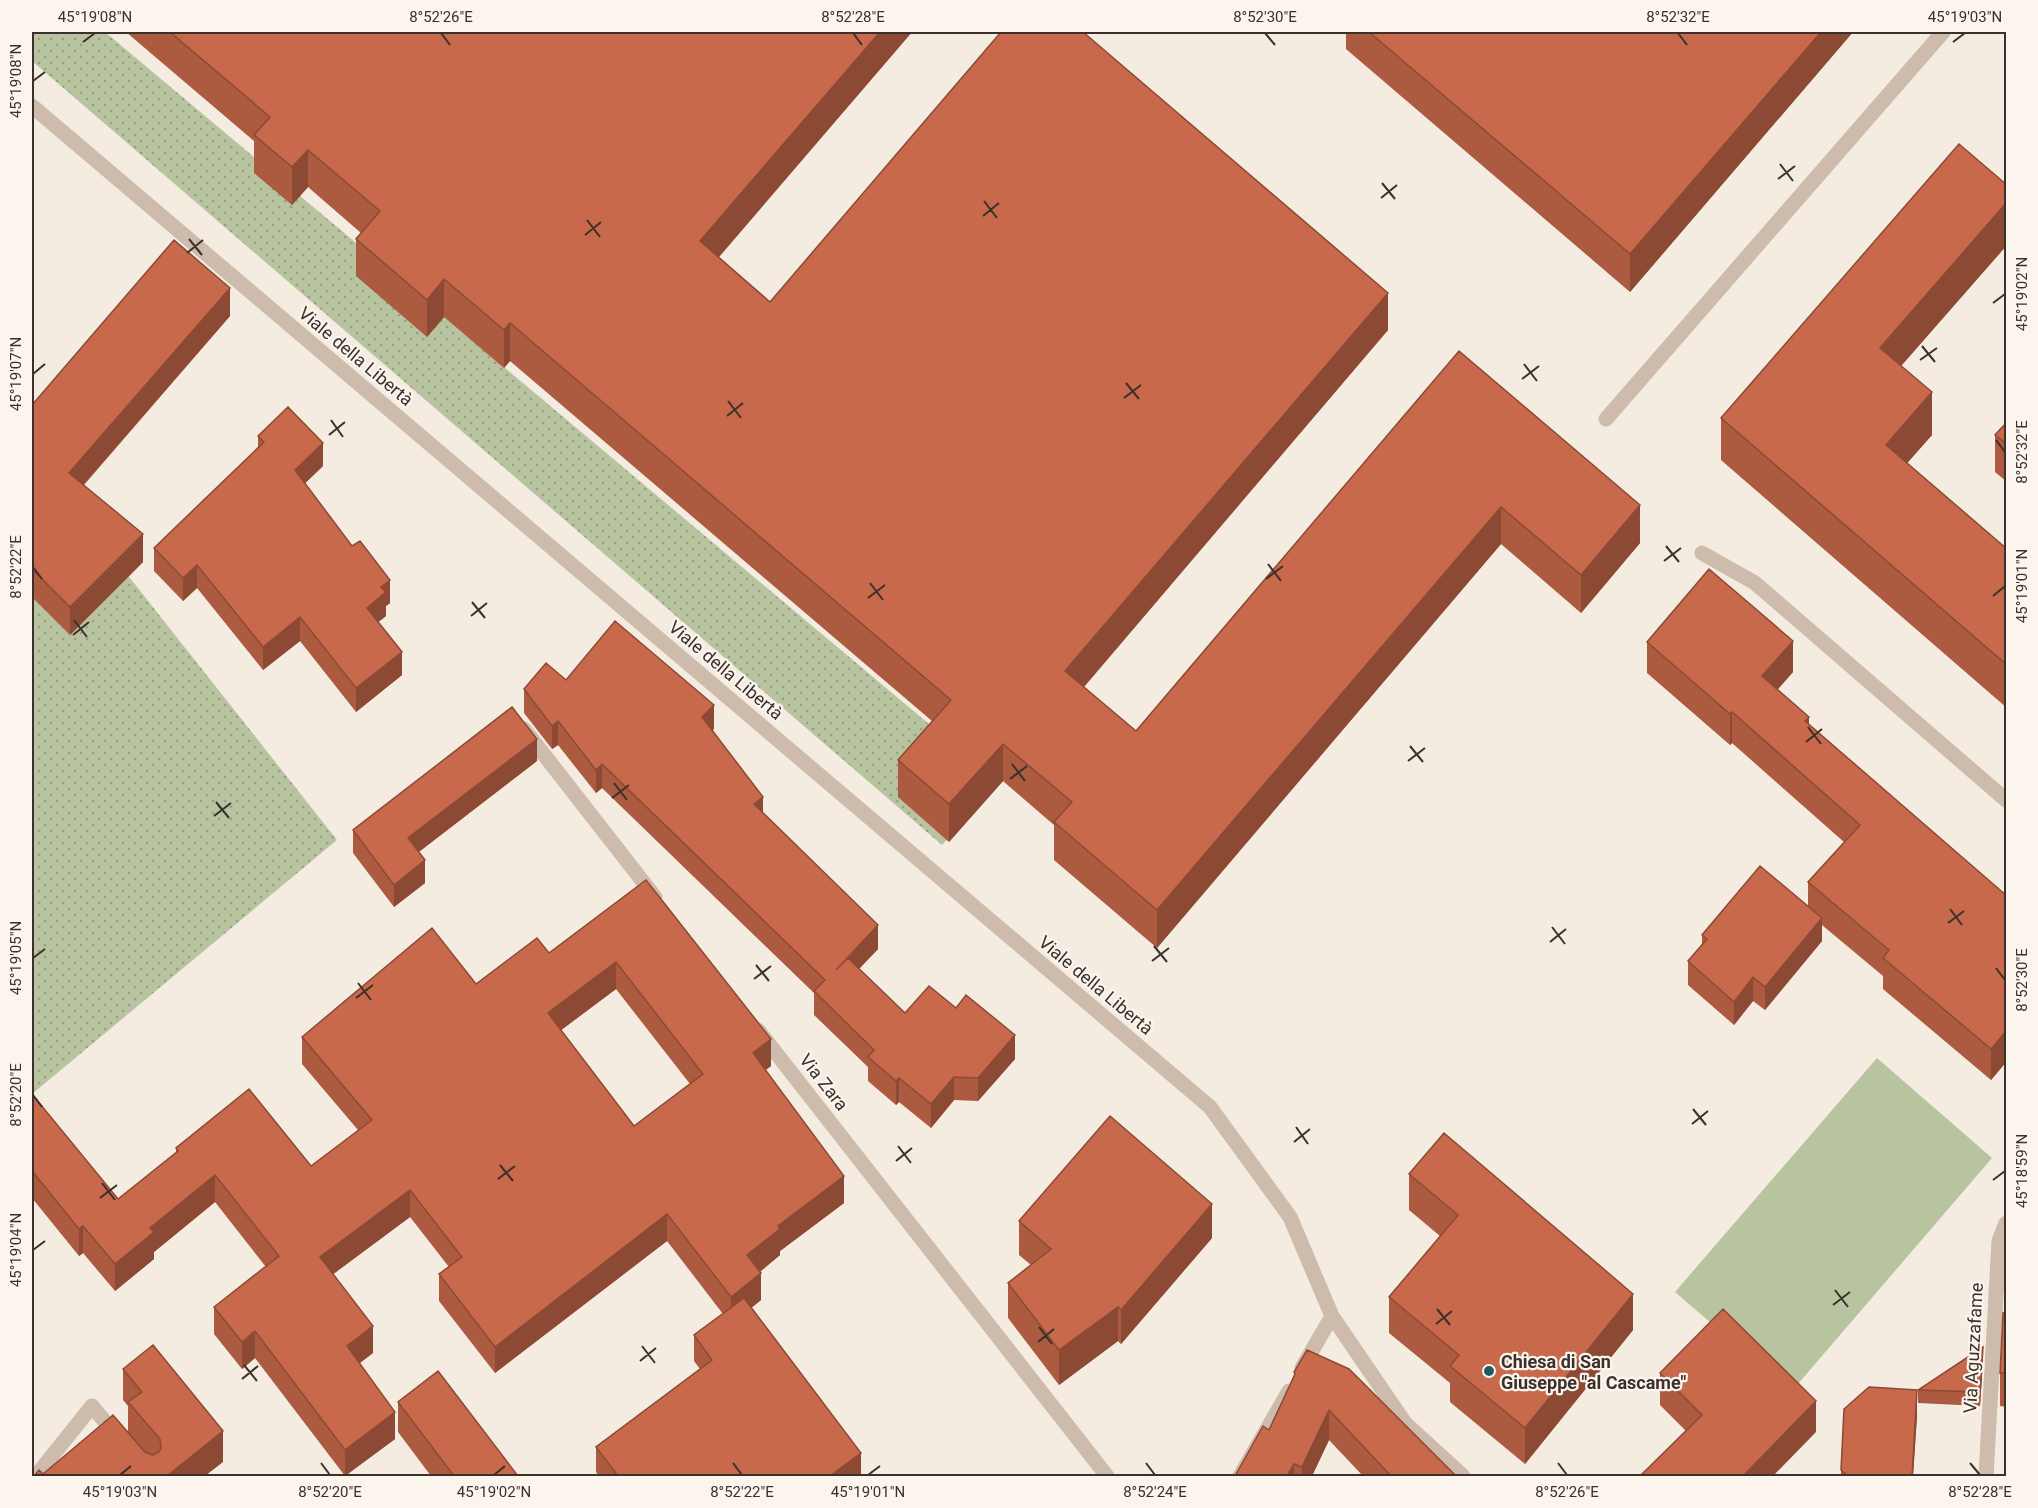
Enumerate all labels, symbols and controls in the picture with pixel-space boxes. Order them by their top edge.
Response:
text: 45°19'08"N [58,8,132,26]
text: 8°52'26"E [409,8,473,26]
text: 8°52'28"E [821,8,885,26]
text: 8°52'30"E [1233,8,1297,26]
text: 8°52'32"E [1646,8,1710,26]
text: 45°19'03"N [1928,8,2002,26]
text: 45°19'08"N [7,44,25,118]
text: 45°19'02"N [2013,257,2031,331]
street label: Viale della Libertà [295,302,417,410]
text: 45°19'07"N [7,337,25,411]
text: 8°52'32"E [2013,420,2031,484]
text: 8°52'22"E [7,535,25,599]
text: 45°19'01"N [2013,549,2031,623]
street label: Viale della Libertà [665,616,787,724]
text: 45°19'05"N [7,921,25,995]
street label: Viale della Libertà [1035,931,1157,1039]
text: 8°52'30"E [2013,948,2031,1012]
street label: Via Zara [795,1049,853,1115]
text: 8°52'20"E [7,1063,25,1127]
text: 45°18'59"N [2013,1134,2031,1208]
text: 45°19'04"N [7,1213,25,1287]
street label: Via Aguzzafame [1959,1282,1987,1414]
place label: Chiesa di San Giuseppe "al Cascame" [1501,1351,1687,1393]
marker: Chiesa di San Giuseppe "al Cascame" [1482,1364,1496,1378]
text: 45°19'03"N [83,1483,157,1501]
text: 8°52'20"E [298,1483,362,1501]
text: 45°19'02"N [457,1483,531,1501]
text: 8°52'22"E [710,1483,774,1501]
text: 45°19'01"N [831,1483,905,1501]
text: 8°52'24"E [1123,1483,1187,1501]
text: 8°52'26"E [1535,1483,1599,1501]
text: 8°52'28"E [1948,1483,2012,1501]

